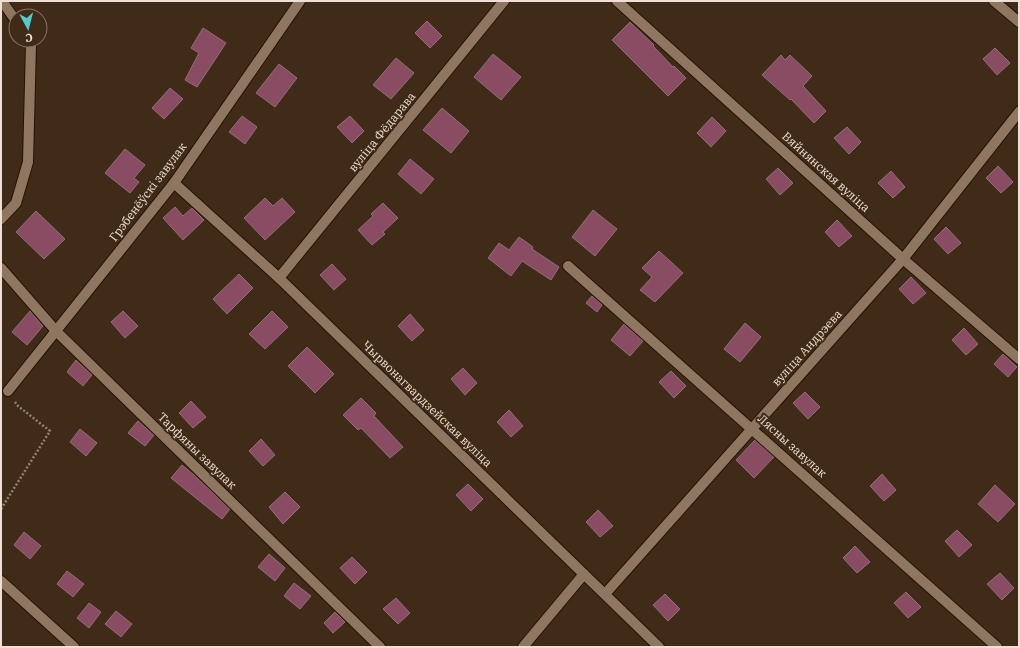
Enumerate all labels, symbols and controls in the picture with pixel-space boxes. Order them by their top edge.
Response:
north arrow [8,8,48,48]
text: С [25,31,34,45]
street label: вуліца Фёдарава [345,88,419,175]
street label: Вяйнянская вуліца [779,128,874,215]
street label: Грэбенёўскі завулак [106,139,190,244]
street label: вуліца Андрэева [768,306,845,389]
street label: Чырвонагвардзейская вуліца [359,337,496,470]
street label: Тарфяны завулак [155,409,240,492]
street label: Лясны завулак [755,411,830,480]

